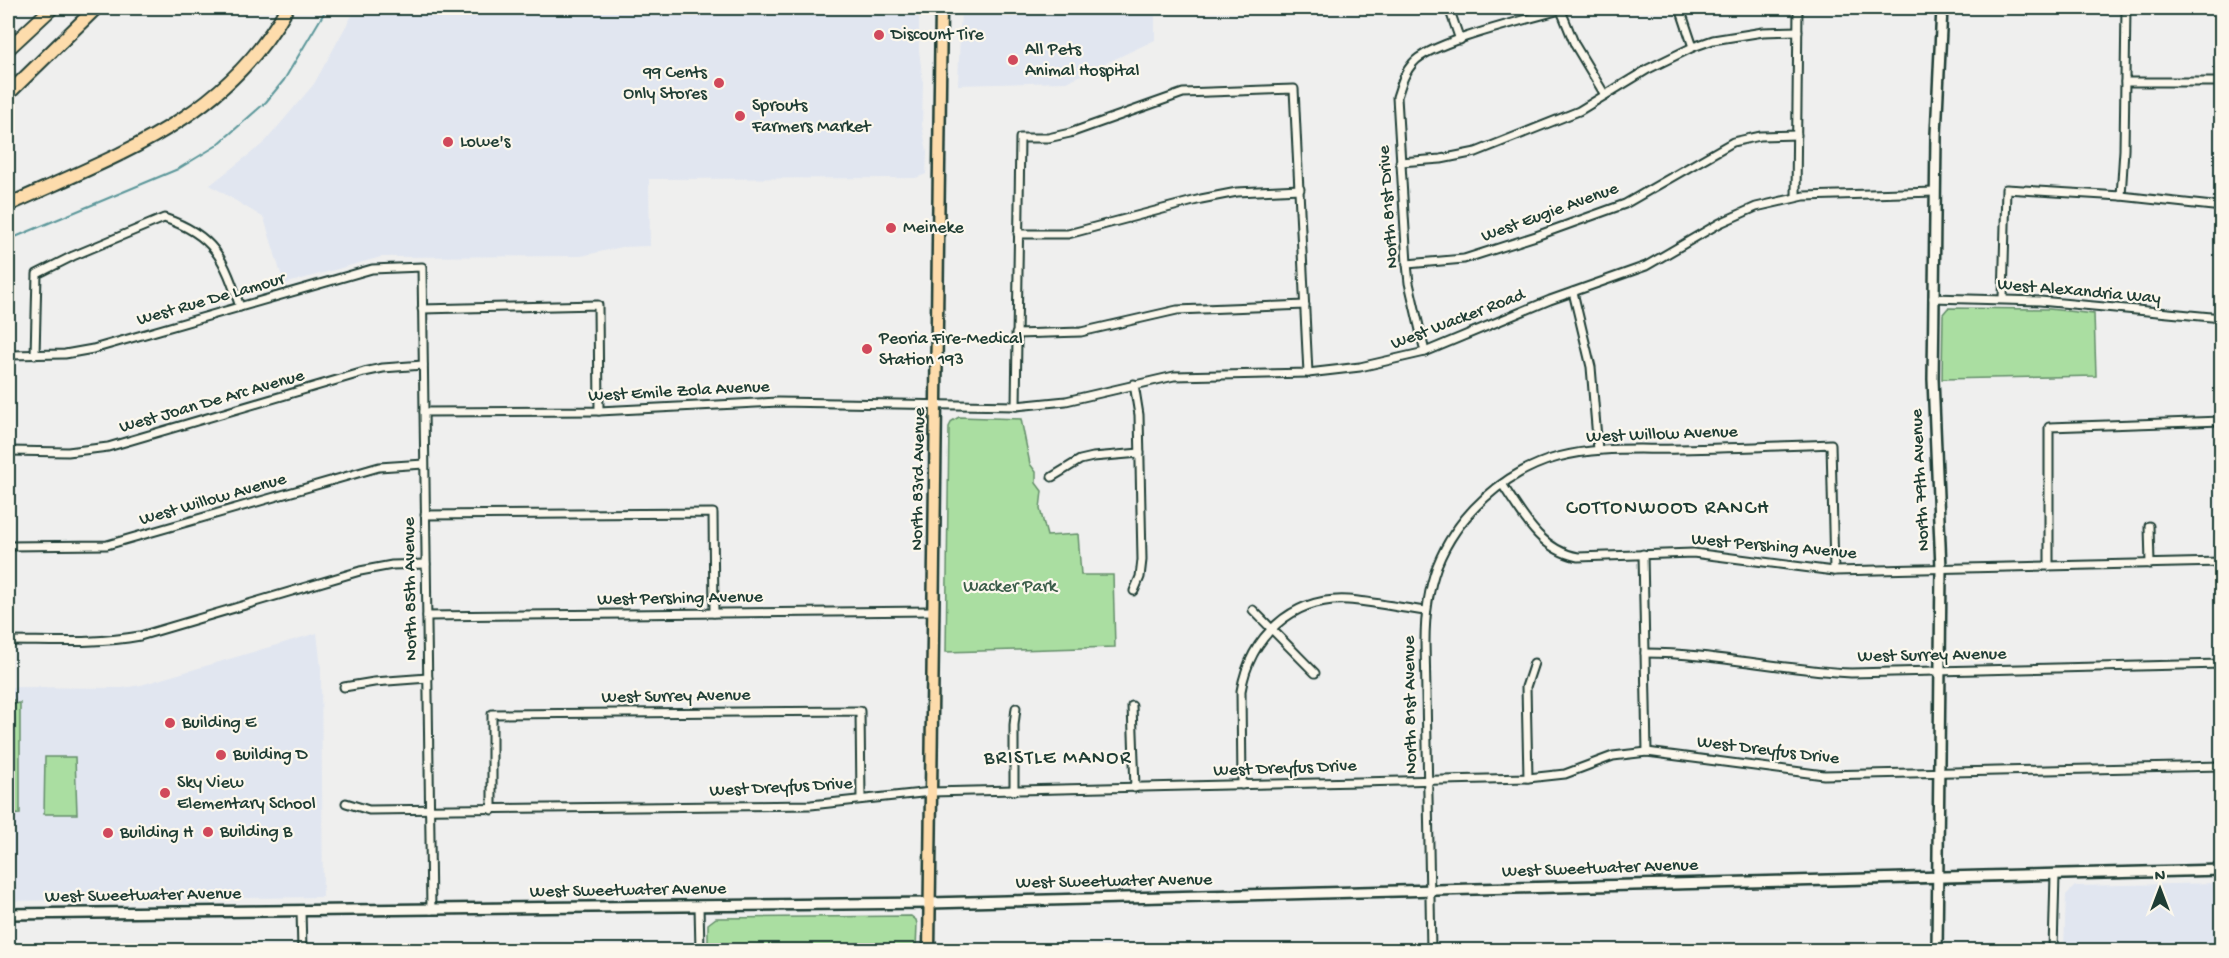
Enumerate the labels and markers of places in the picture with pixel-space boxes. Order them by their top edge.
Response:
place label: Discount Tire [890,25,985,46]
marker: Discount Tire [872,28,886,42]
place label: All Pets Animal Hospital [1025,40,1139,82]
marker: All Pets Animal Hospital [1006,53,1020,67]
place label: 99 Cents Only Stores [623,63,708,105]
marker: 99 Cents Only Stores [712,76,726,90]
place label: Sprouts Farmers Market [751,96,872,138]
marker: Sprouts Farmers Market [733,109,747,123]
place label: Lowe's [460,132,512,153]
marker: Lowe's [441,135,455,149]
place label: Meineke [903,218,965,239]
marker: Meineke [884,221,898,235]
place label: Peoria Fire-Medical Station 193 [878,329,1023,371]
marker: Peoria Fire-Medical Station 193 [860,342,874,356]
place label: Building E [181,713,257,734]
marker: Building E [163,716,177,730]
place label: Building D [232,745,308,766]
marker: Building D [214,748,228,762]
place label: Sky View Elementary School [177,773,316,815]
marker: Sky View Elementary School [158,786,172,800]
place label: Building B [219,822,293,843]
place label: Building H [119,823,194,844]
marker: Building B [201,825,215,839]
marker: Building H [101,826,115,840]

